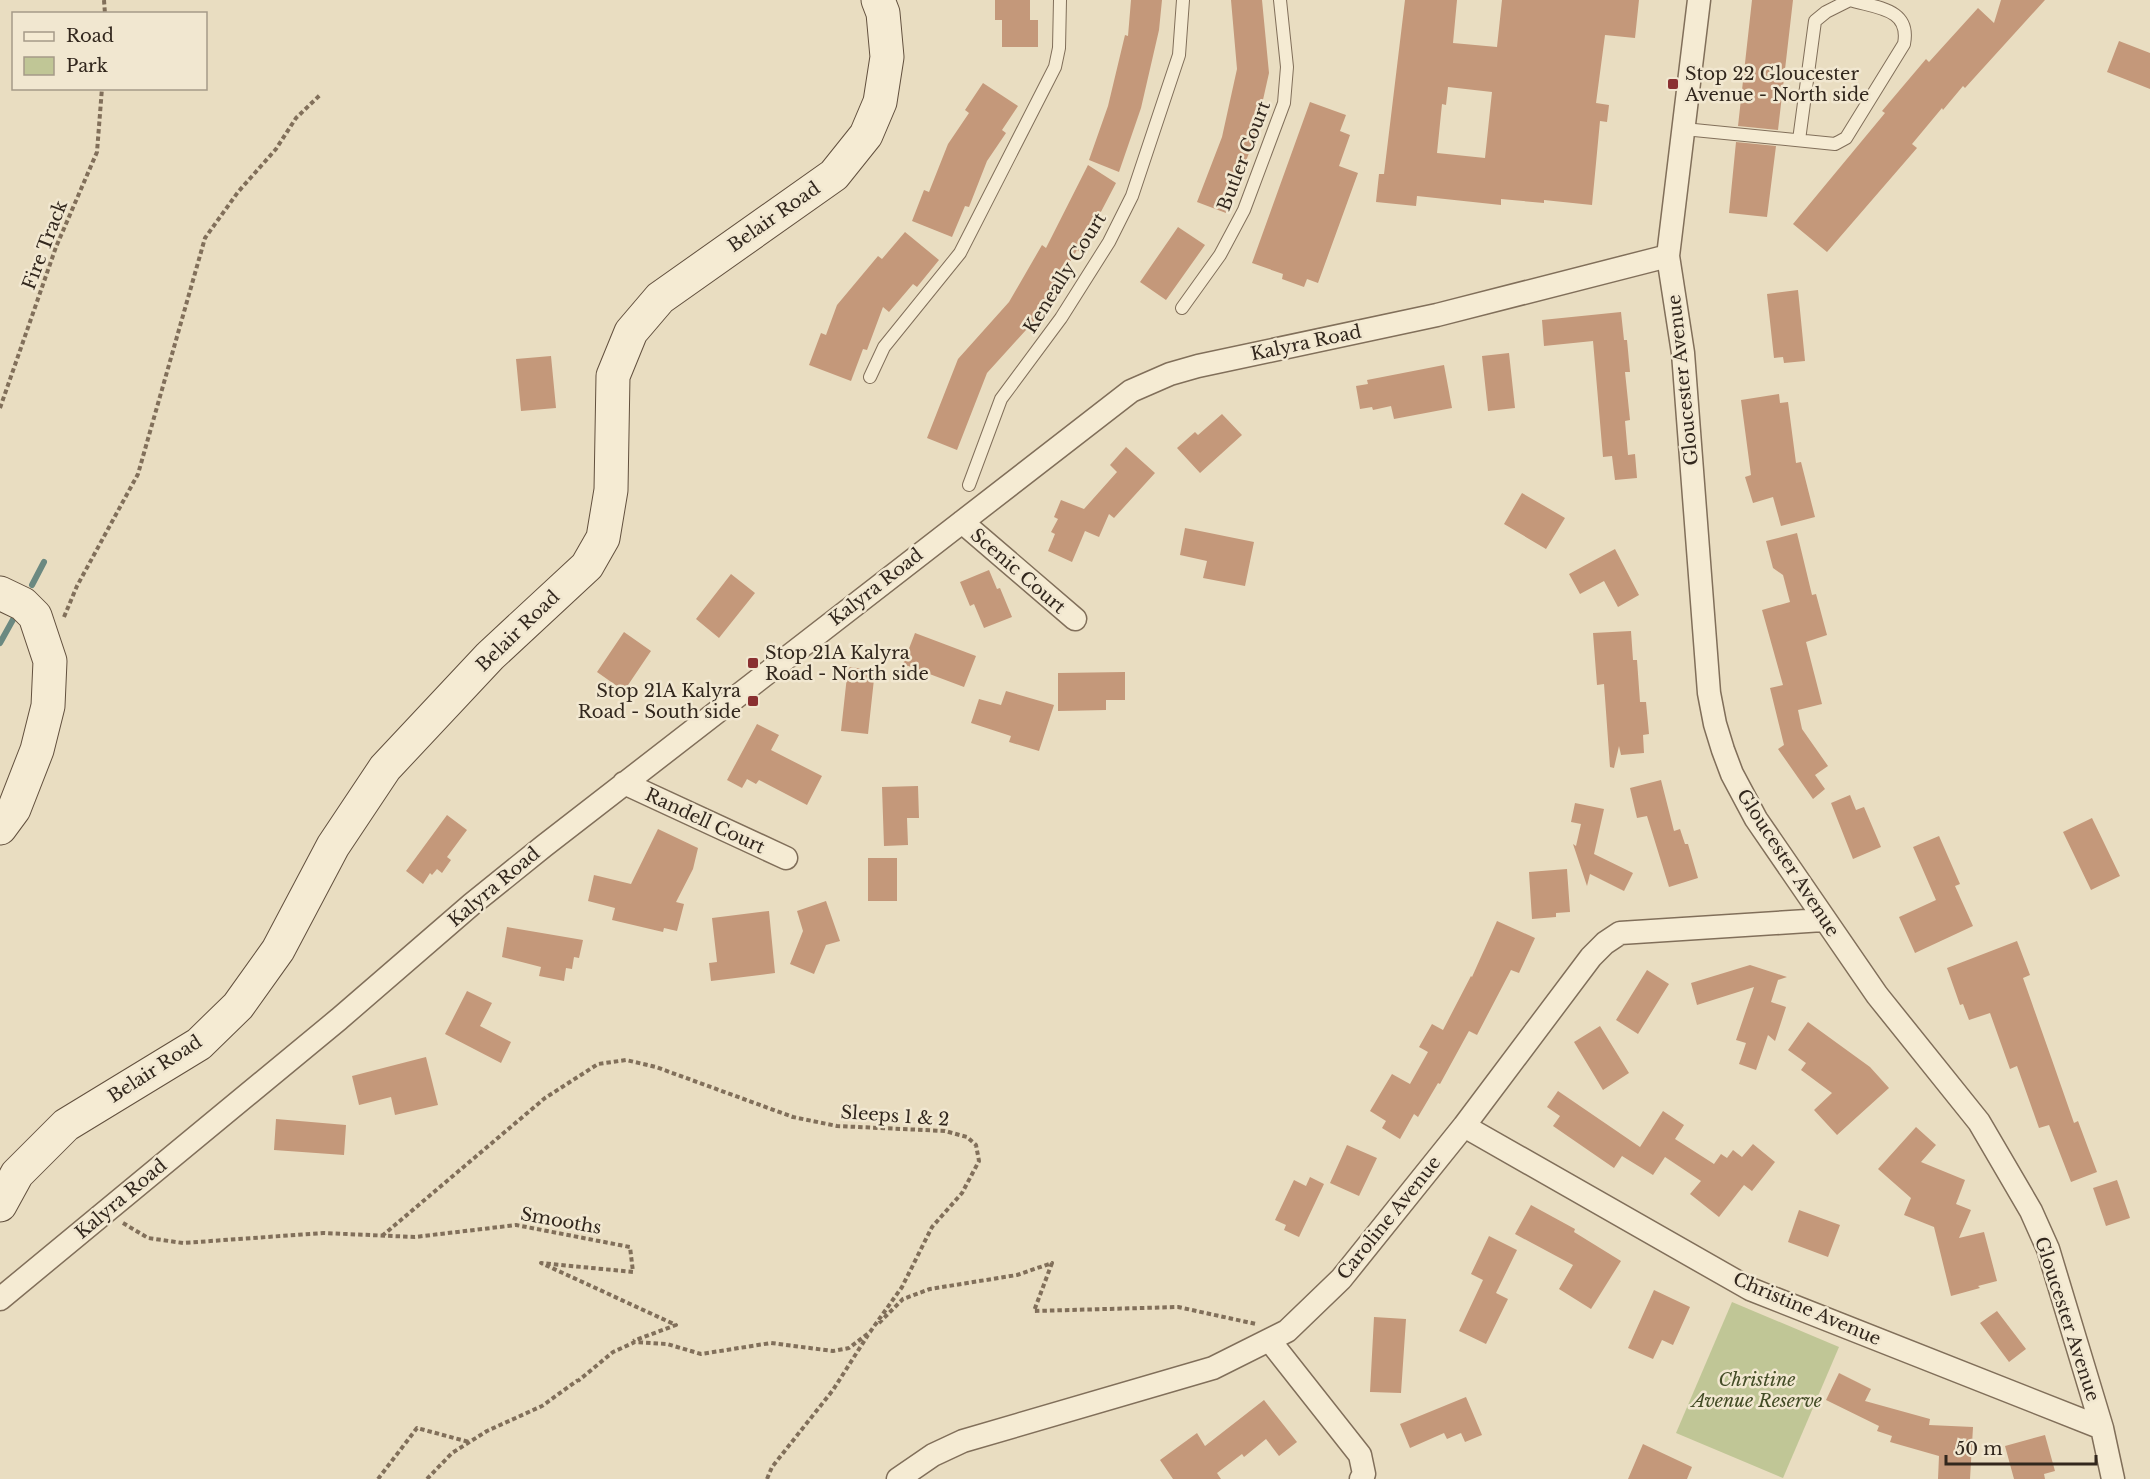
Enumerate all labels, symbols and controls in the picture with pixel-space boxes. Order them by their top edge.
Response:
legend [12,12,207,90]
text: Road [66,25,114,47]
text: Park [66,55,108,77]
place label: Stop 22 Gloucester Avenue - North side [1684,63,1869,106]
marker: Stop 22 Gloucester Avenue - North side [1666,77,1680,91]
street label: Butler Court [1213,98,1275,214]
street label: Belair Road [724,177,824,257]
street label: Fire Track [18,197,72,293]
street label: Keneally Court [1019,208,1111,337]
street label: Gloucester Avenue [1663,293,1703,467]
street label: Kalyra Road [1249,321,1363,365]
street label: Scenic Court [966,524,1070,618]
street label: Kalyra Road [825,544,927,630]
street label: Belair Road [472,586,564,676]
place label: Stop 21A Kalyra Road - North side [765,642,929,685]
marker: Stop 21A Kalyra Road - North side [746,656,760,670]
place label: Stop 21A Kalyra Road - South side [578,680,741,723]
marker: Stop 21A Kalyra Road - South side [746,694,760,708]
street label: Randell Court [642,784,769,858]
street label: Gloucester Avenue [1732,785,1844,941]
street label: Kalyra Road [444,842,544,932]
street label: Belair Road [104,1031,206,1107]
street label: Sleeps 1 & 2 [840,1101,950,1131]
street label: Caroline Avenue [1333,1152,1445,1284]
street label: Kalyra Road [71,1154,171,1244]
street label: Smooths [519,1203,603,1239]
street label: Gloucester Avenue [2030,1234,2104,1404]
street label: Christine Avenue [1730,1268,1884,1350]
park label: Christine Avenue Reserve [1690,1369,1822,1412]
scale bar [1946,1428,2096,1466]
text: 50 m [1955,1438,2003,1460]

